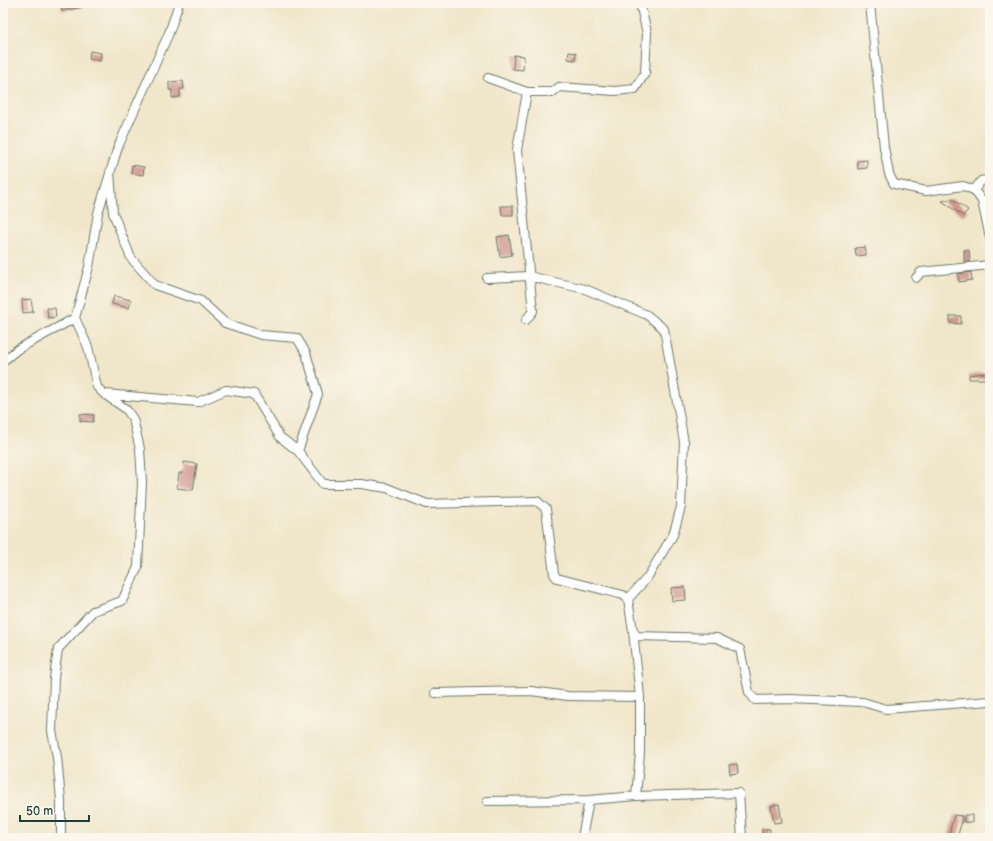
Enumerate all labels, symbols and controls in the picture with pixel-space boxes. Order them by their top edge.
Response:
scale bar [20,797,89,823]
text: 50 m [26,804,53,819]

